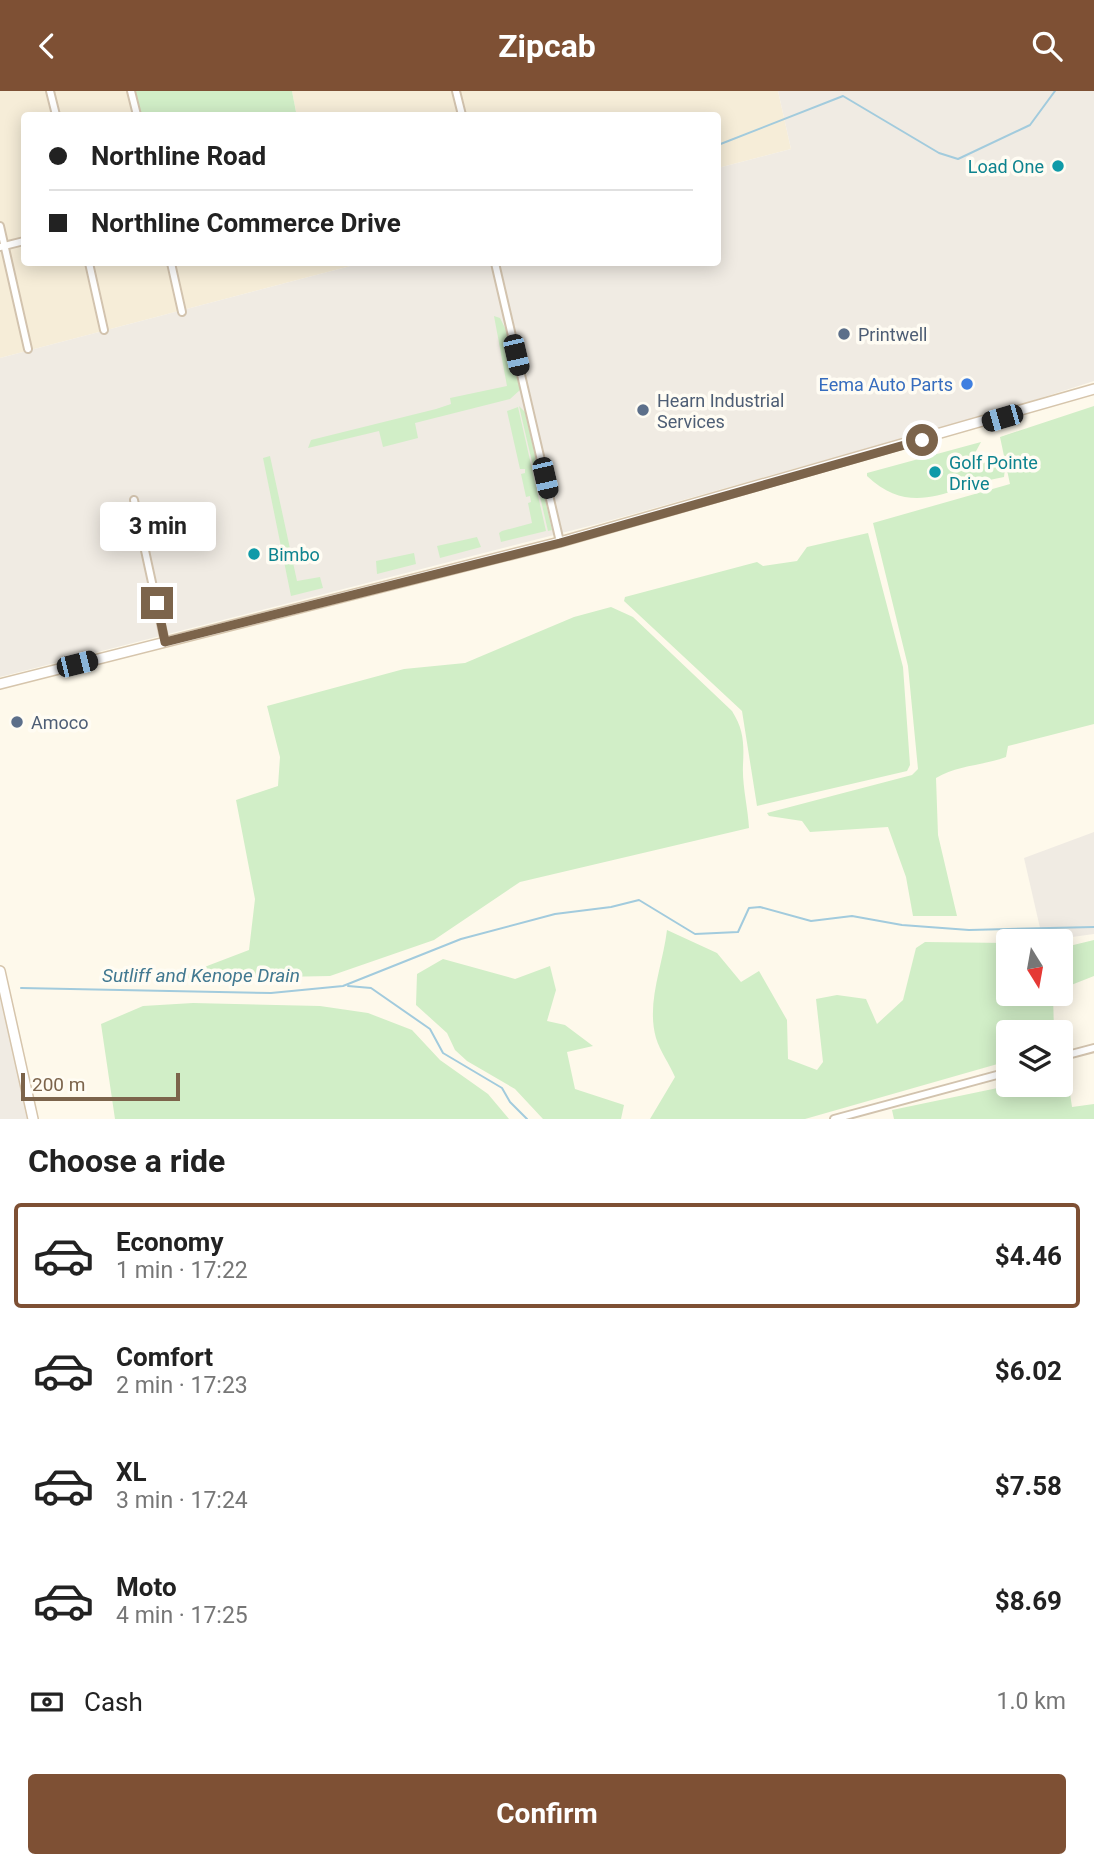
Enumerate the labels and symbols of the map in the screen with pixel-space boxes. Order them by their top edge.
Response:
place label: Load One [968,156,1044,177]
marker: Load One [1050,158,1066,174]
place label: Printwell [858,324,928,345]
marker: Printwell [836,326,852,342]
car [502,332,531,378]
place label: Eema Auto Parts [819,374,953,395]
marker: Eema Auto Parts [959,376,975,392]
place label: Hearn Industrial Services [657,390,784,432]
marker: Hearn Industrial Services [635,402,651,418]
car [979,402,1026,434]
route start [906,424,938,456]
place label: Golf Pointe Drive [949,452,1038,494]
car [531,455,560,501]
marker: Golf Pointe Drive [927,464,943,480]
callout: 3 min [99,501,215,551]
place label: Bimbo [268,544,320,565]
marker: Bimbo [246,546,262,562]
route end [141,587,173,619]
car [55,649,100,679]
place label: Amoco [31,712,88,733]
marker: Amoco [9,714,25,730]
north arrow [996,929,1073,1006]
water label: Sutliff and Kenope Drain [102,964,300,987]
scale bar [21,1070,180,1102]

